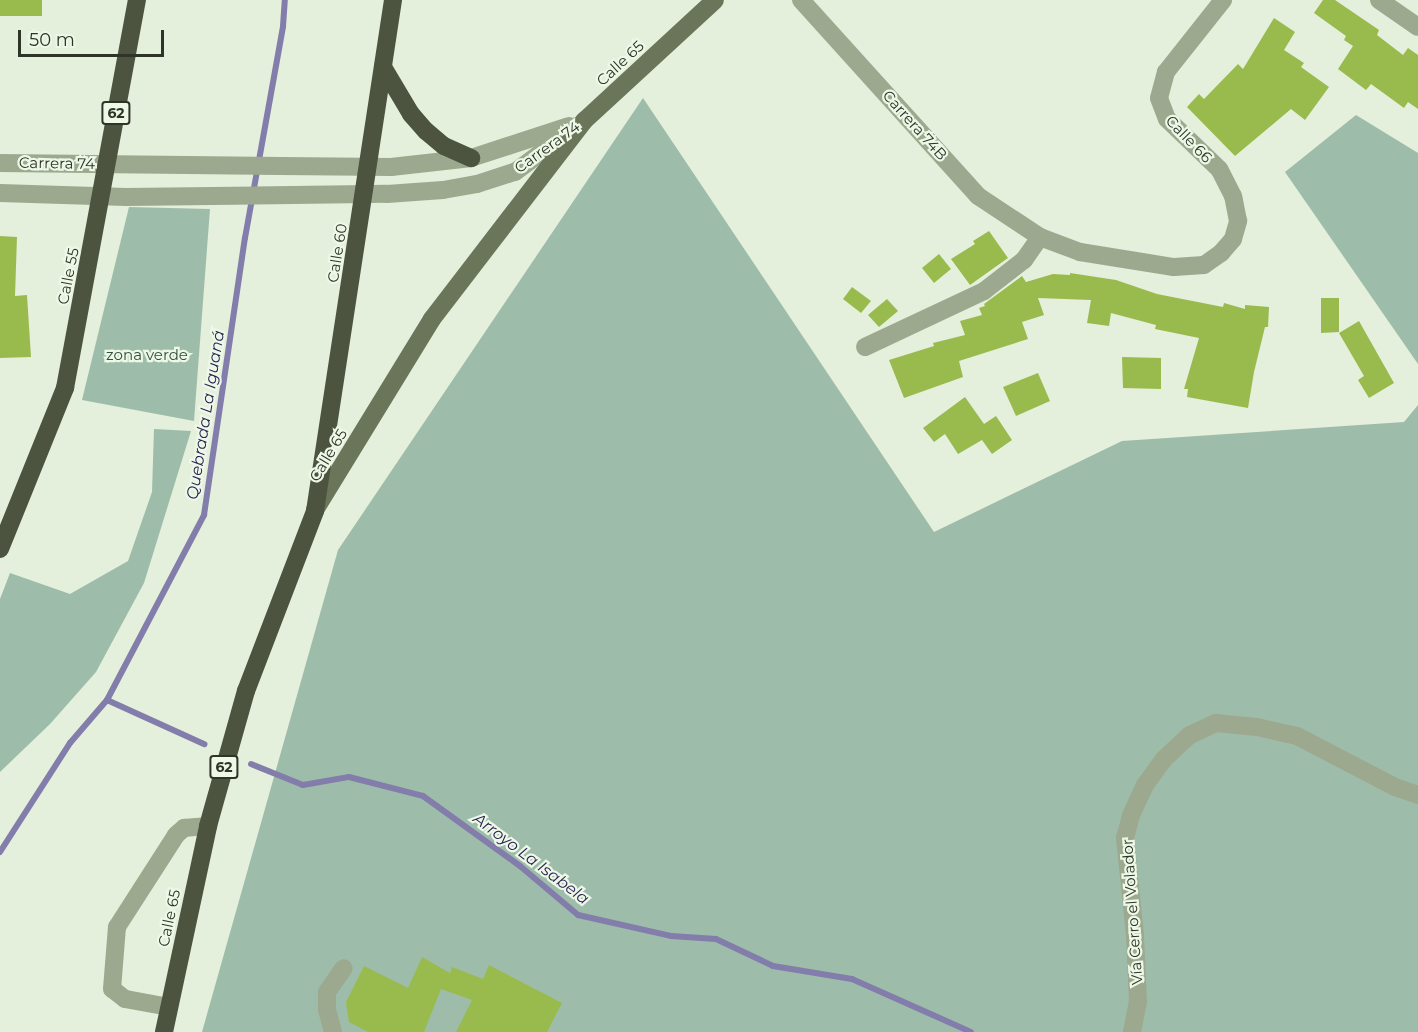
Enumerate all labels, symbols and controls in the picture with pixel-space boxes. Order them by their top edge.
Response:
scale bar [21,18,166,56]
text: 50 m [29,29,75,51]
street label: Calle 65 [593,37,647,89]
street label: Carrera 74B [879,86,951,164]
road number: 62 [101,102,131,124]
street label: Calle 66 [1162,112,1216,166]
street label: Carrera 74 [511,117,583,177]
street label: Carrera 74 [19,153,95,173]
street label: Calle 60 [323,222,351,284]
street label: Calle 55 [54,246,82,306]
water label: Quebrada La Iguaná [183,329,229,501]
park label: zona verde [106,346,188,364]
street label: Calle 65 [305,425,351,485]
road number: 62 [209,756,239,778]
water label: Arroyo La Isabela [469,809,593,909]
street label: Vía Cerro el Volador [1118,839,1146,985]
street label: Calle 65 [154,888,184,948]

